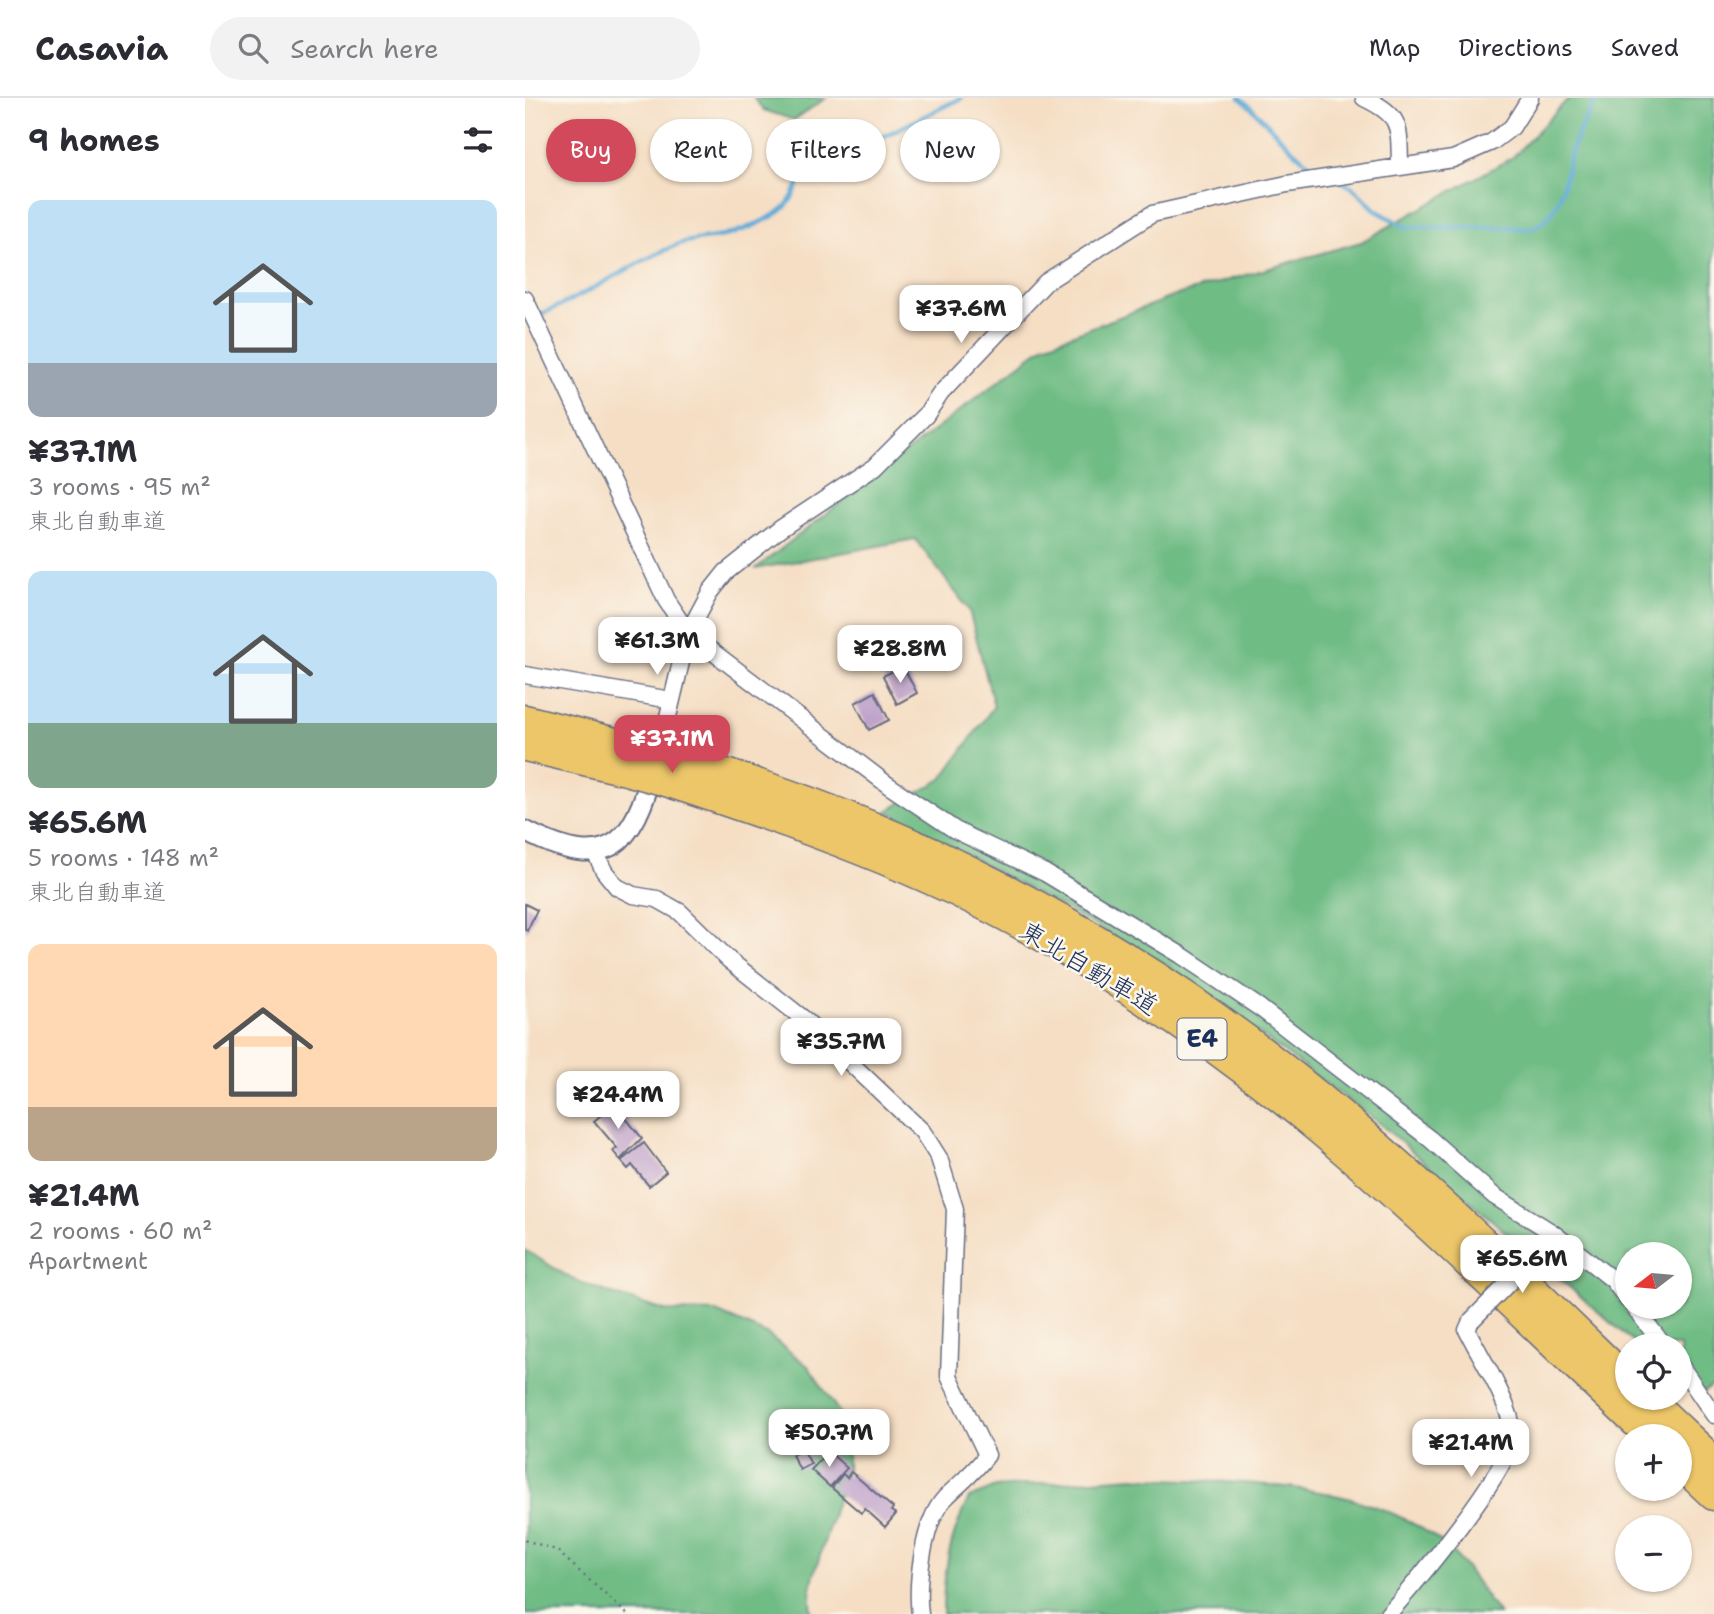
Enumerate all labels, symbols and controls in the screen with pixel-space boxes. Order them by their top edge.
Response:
search box [210,17,700,80]
text: Casavia [35,26,168,71]
icon: search [234,29,272,67]
text: Search here [290,31,439,66]
text: Map [1369,32,1420,64]
text: Directions [1458,32,1573,64]
text: Saved [1611,32,1679,64]
chip: Buy [546,119,636,182]
chip: Rent [650,119,752,182]
chip: Filters [766,119,886,182]
chip: New [900,119,1000,182]
text: 9 homes [28,120,160,161]
icon: filters [459,121,497,159]
icon: home [200,245,326,371]
pin: ¥37.6M [904,286,1018,345]
text: ¥37.6M [915,293,1007,323]
text: ¥37.1M [28,431,137,472]
text: 3 rooms · 95 m² [28,472,211,502]
text: 東北自動車道 [28,506,166,536]
icon: home [200,616,326,742]
pin: ¥61.3M [600,618,714,677]
text: ¥61.3M [614,625,700,655]
pin: ¥28.8M [843,626,957,685]
text: ¥28.8M [853,633,947,663]
pin: ¥37.1M [615,716,729,775]
text: ¥37.1M [630,723,714,753]
text: ¥65.6M [28,802,147,843]
text: 5 rooms · 148 m² [28,843,219,873]
text: 東北自動車道 [28,877,166,907]
street label: 東北自動車道 [1013,912,1165,1023]
icon: home [200,989,326,1115]
pin: ¥35.7M [784,1018,898,1078]
road number: E4 [1177,1018,1227,1059]
text: ¥35.7M [796,1026,886,1056]
pin: ¥24.4M [561,1072,675,1131]
text: ¥24.4M [572,1079,664,1109]
text: ¥21.4M [28,1175,140,1216]
text: 2 rooms · 60 m² [28,1216,213,1246]
pin: ¥65.6M [1465,1236,1579,1295]
north arrow [1615,1242,1692,1320]
map controls [1615,1242,1692,1592]
text: ¥65.6M [1476,1243,1568,1273]
text: Apartment [28,1246,148,1276]
button: locate [1615,1333,1692,1410]
pin: ¥50.7M [772,1410,886,1469]
text: ¥50.7M [785,1417,873,1447]
pin: ¥21.4M [1414,1420,1528,1479]
button: + [1615,1424,1692,1501]
text: ¥21.4M [1428,1427,1514,1457]
button: − [1615,1515,1692,1592]

